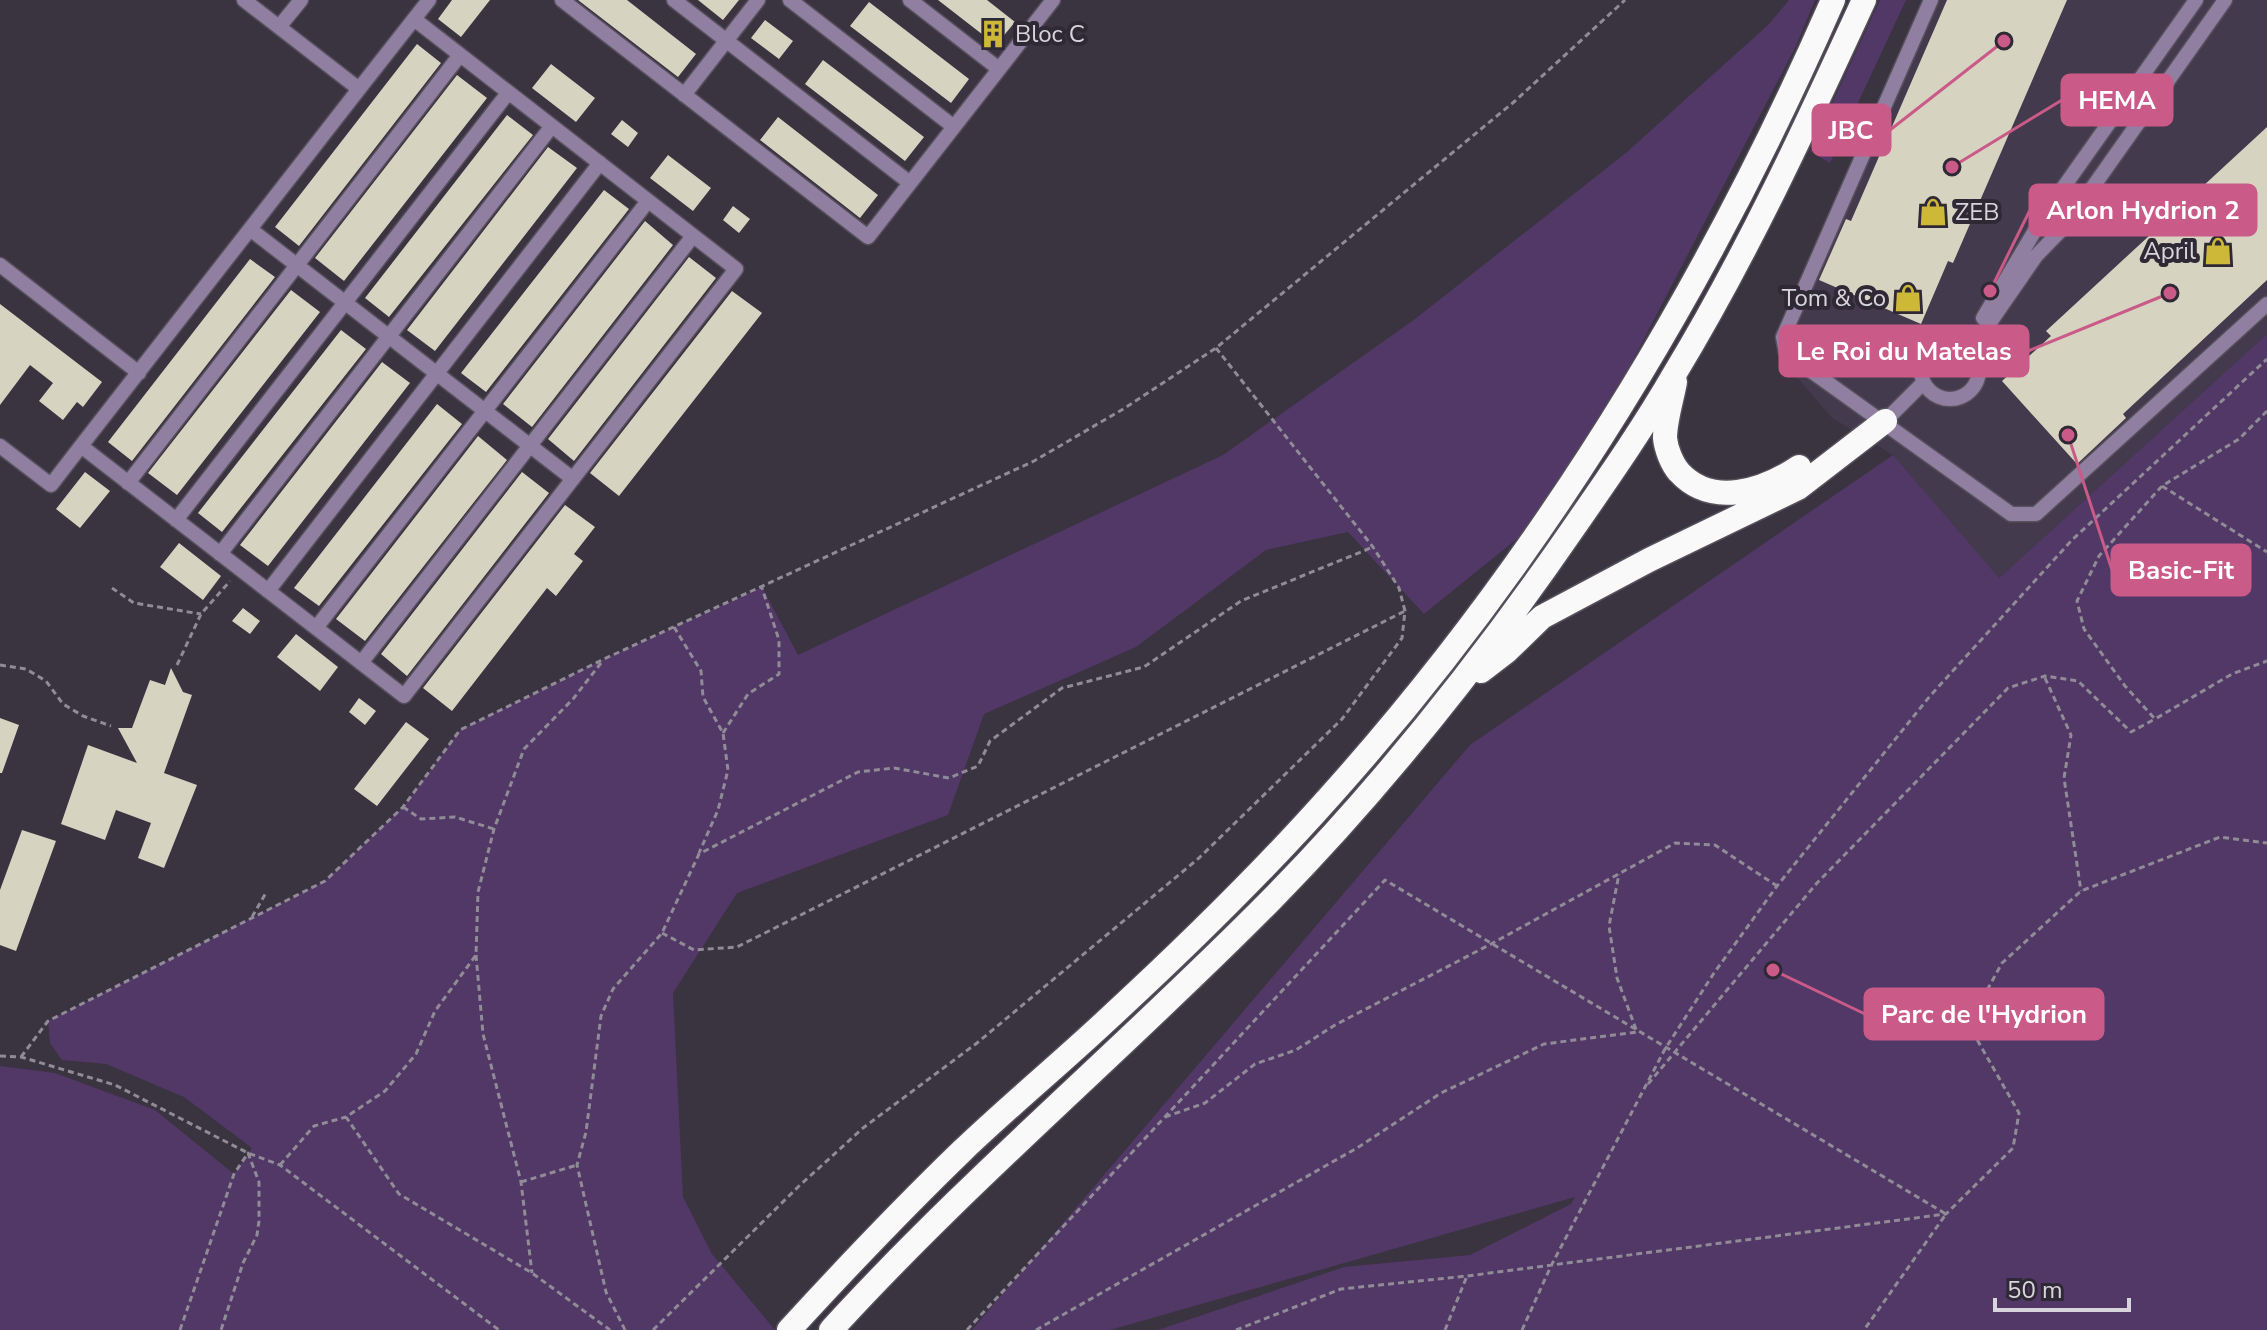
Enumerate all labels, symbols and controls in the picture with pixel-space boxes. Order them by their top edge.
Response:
place label: Bloc C [1015,18,1085,50]
building icon: Bloc C [978,19,1008,49]
callout: HEMA [2062,75,2172,125]
text: HEMA [2078,83,2156,118]
callout: JBC [1813,105,1890,155]
text: JBC [1828,113,1873,148]
callout: Arlon Hydrion 2 [2030,185,2256,235]
text: Arlon Hydrion 2 [2046,193,2240,228]
place label: ZEB [1955,196,1999,228]
shop icon: ZEB [1918,197,1948,227]
place label: April [2143,235,2196,267]
shop icon: April [2203,236,2233,266]
place label: Tom & Co [1782,282,1886,314]
shop icon: Tom & Co [1893,283,1923,313]
callout: Le Roi du Matelas [1780,326,2028,376]
text: Le Roi du Matelas [1796,334,2012,369]
callout: Basic-Fit [2112,545,2250,595]
text: Basic-Fit [2128,553,2235,588]
callout: Parc de l'Hydrion [1865,989,2103,1039]
text: Parc de l'Hydrion [1881,997,2087,1032]
scale bar [1995,1262,2129,1312]
text: 50 m [2007,1274,2063,1306]

